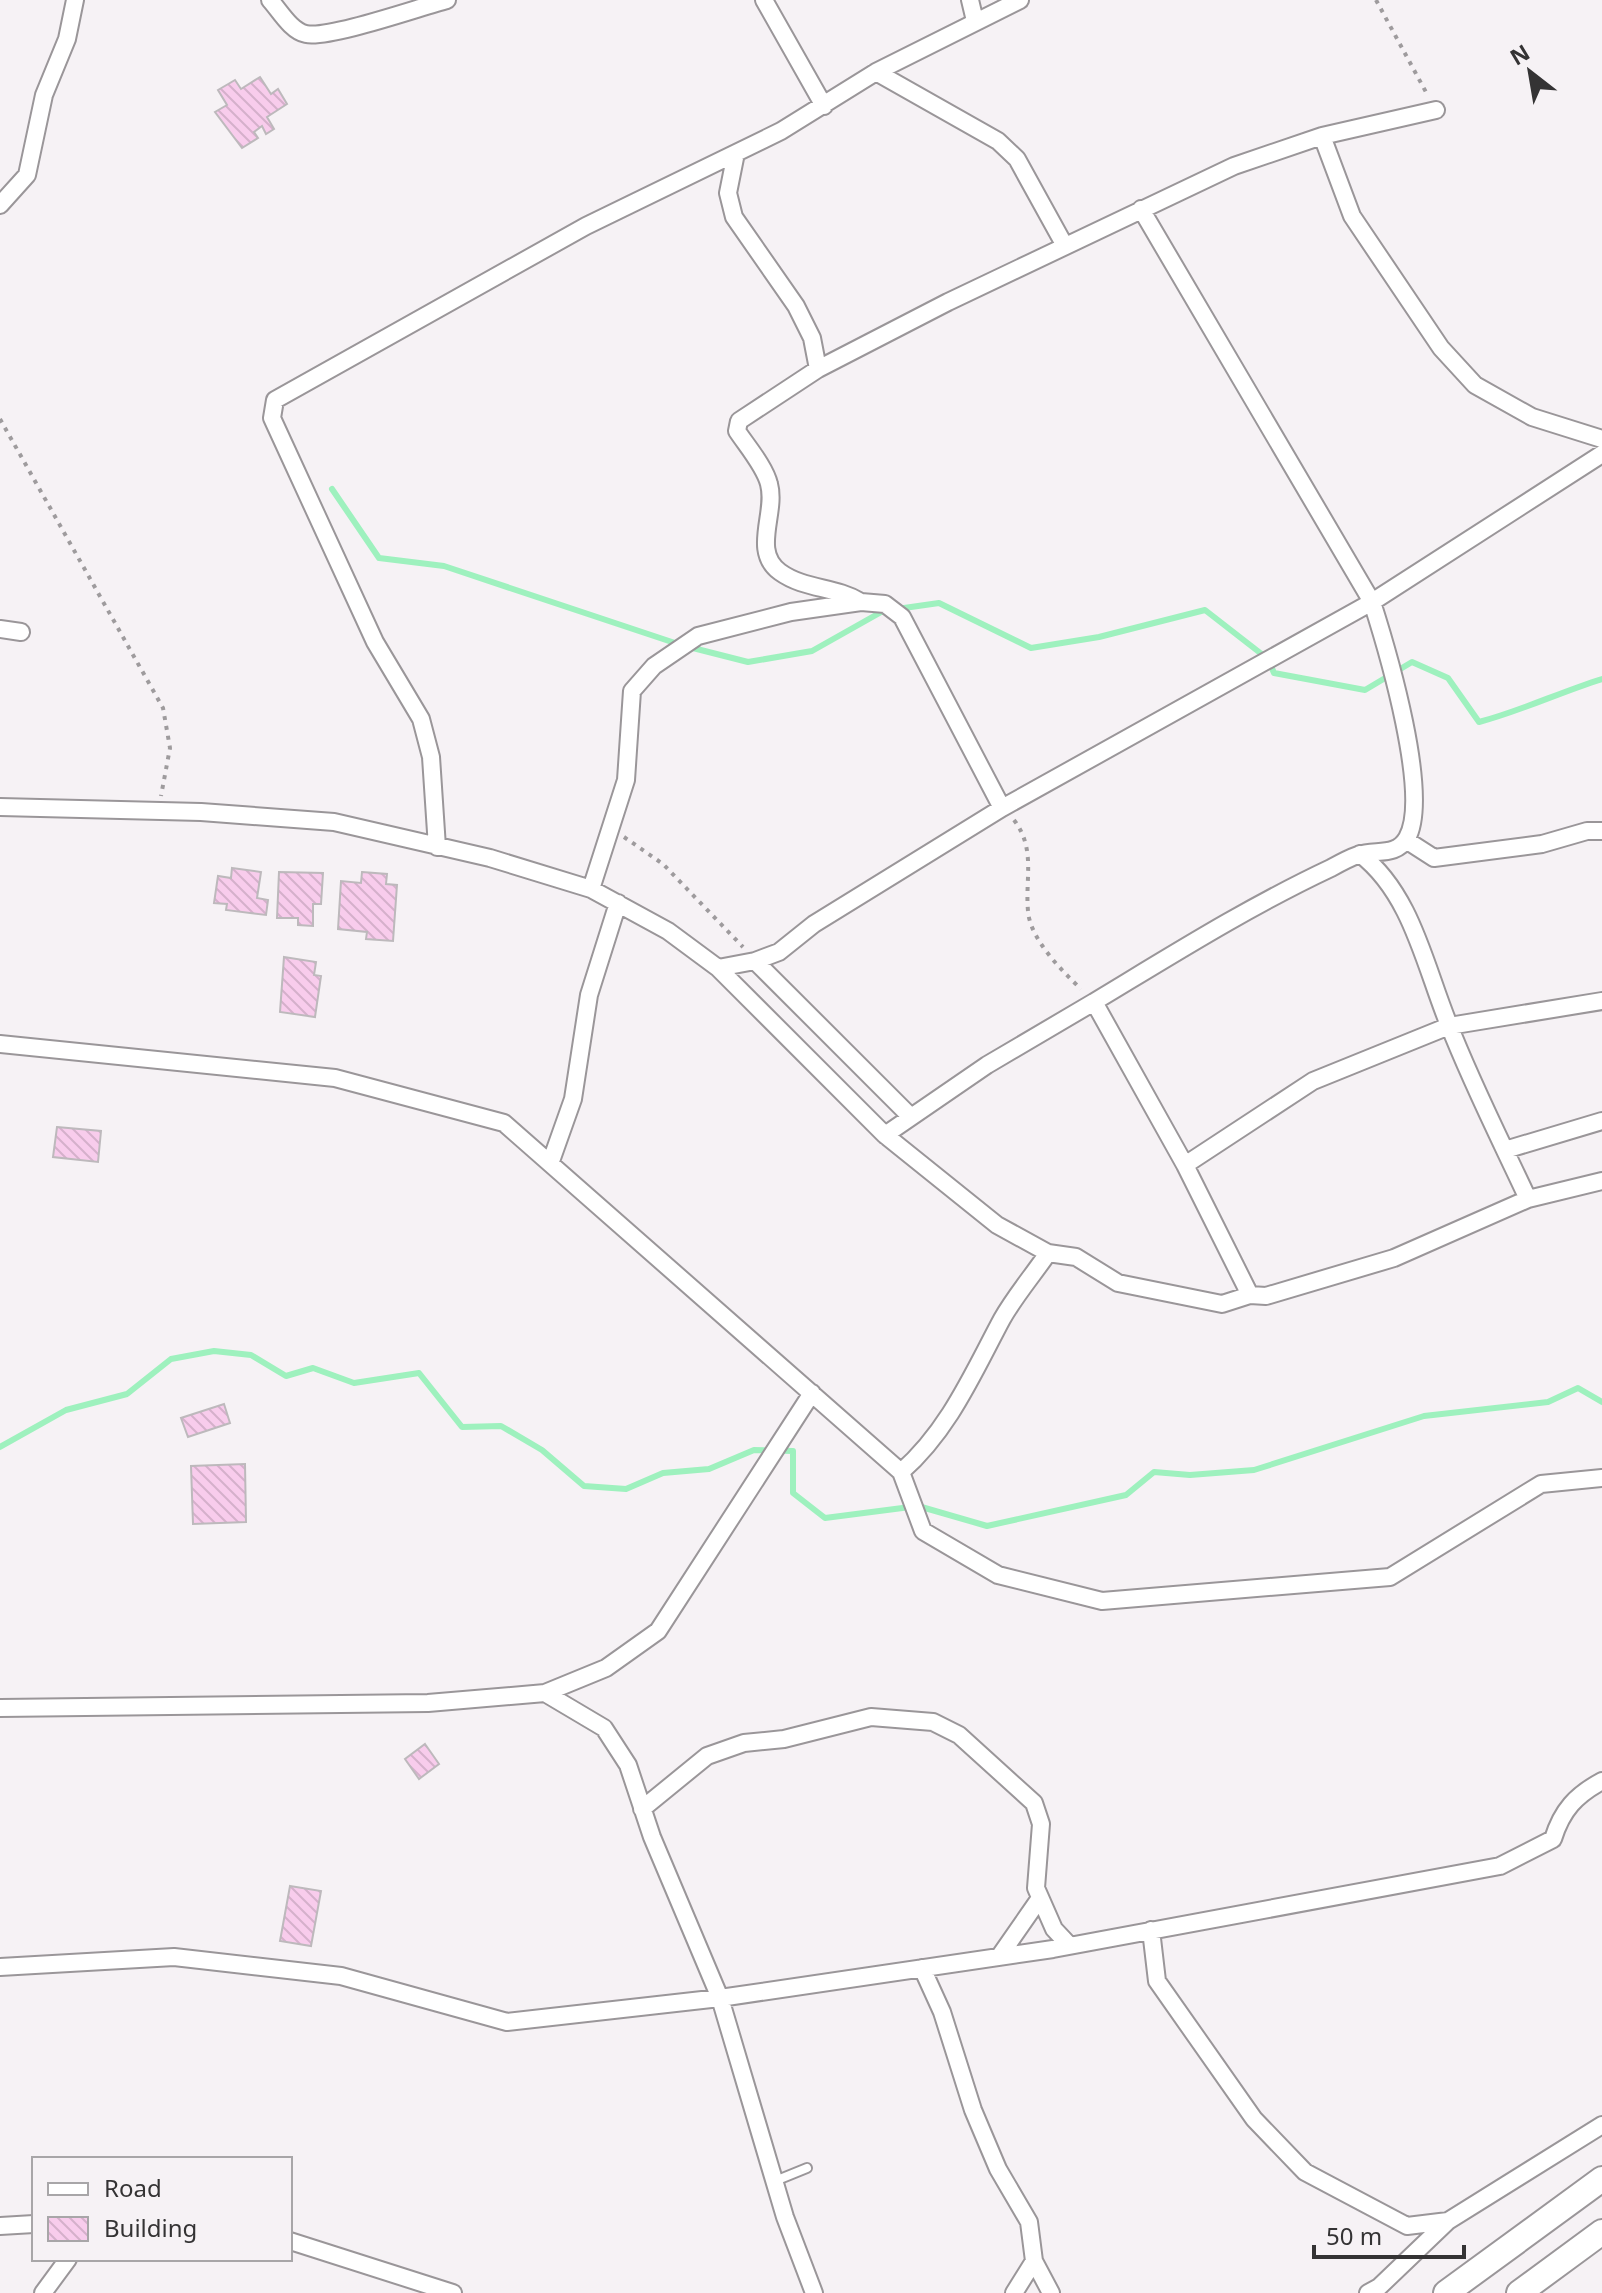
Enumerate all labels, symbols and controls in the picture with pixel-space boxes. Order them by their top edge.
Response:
north arrow [1490,32,1570,112]
text: N [1504,37,1535,71]
legend [32,2157,292,2261]
text: Road [104,2171,162,2204]
scale bar [1314,2209,1464,2259]
text: Building [104,2211,197,2244]
text: 50 m [1326,2219,1382,2252]

